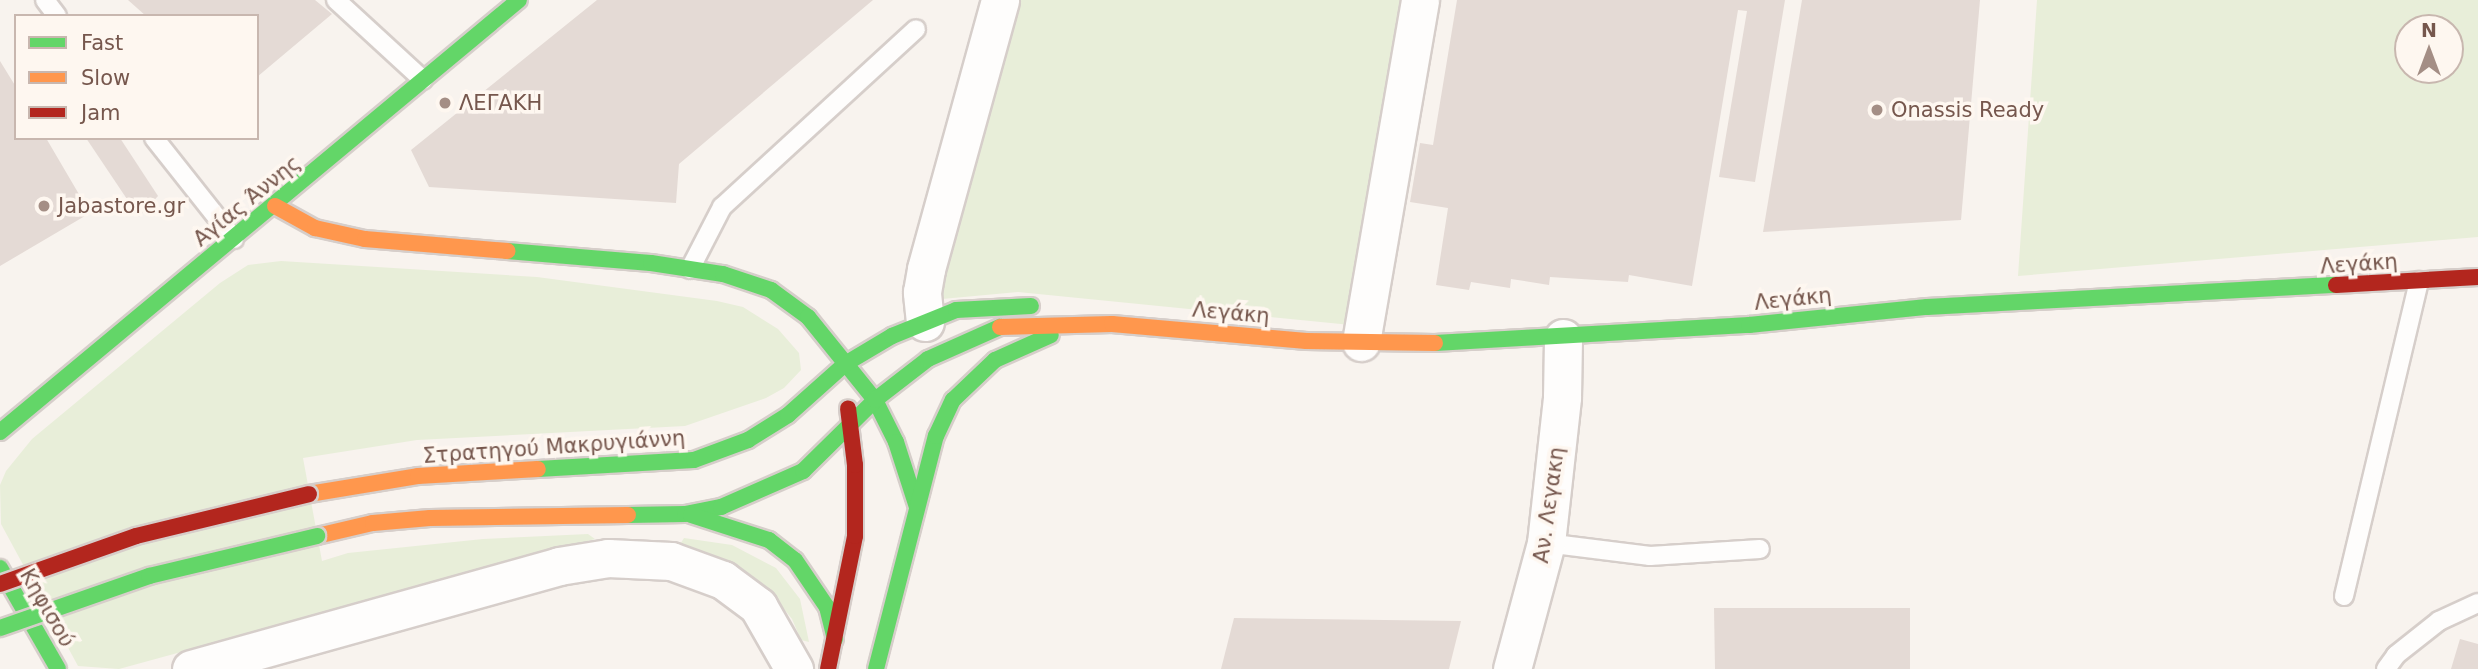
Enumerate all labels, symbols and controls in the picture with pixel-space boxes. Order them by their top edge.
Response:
legend [14,14,259,140]
north arrow [2394,14,2464,84]
text: N [2421,19,2437,41]
text: Fast [81,31,123,55]
text: Slow [81,66,130,90]
place label: ΛΕΓΑΚΗ [459,90,542,116]
marker: ΛΕΓΑΚΗ [437,95,453,111]
place label: Onassis Ready [1891,97,2044,123]
text: Jam [81,101,121,125]
marker: Onassis Ready [1869,102,1885,118]
street label: Αγίας Άννης [188,150,306,252]
place label: Jabastore.gr [58,193,185,219]
marker: Jabastore.gr [36,198,52,214]
street label: Λεγάκη [2319,249,2399,279]
street label: Λεγάκη [1753,282,1833,316]
street label: Λεγάκη [1191,297,1271,329]
street label: Στρατηγού Μακρυγιάννη [422,425,686,469]
street label: Αν. Λεγακη [1528,445,1570,565]
street label: Κηφισού [15,564,79,652]

